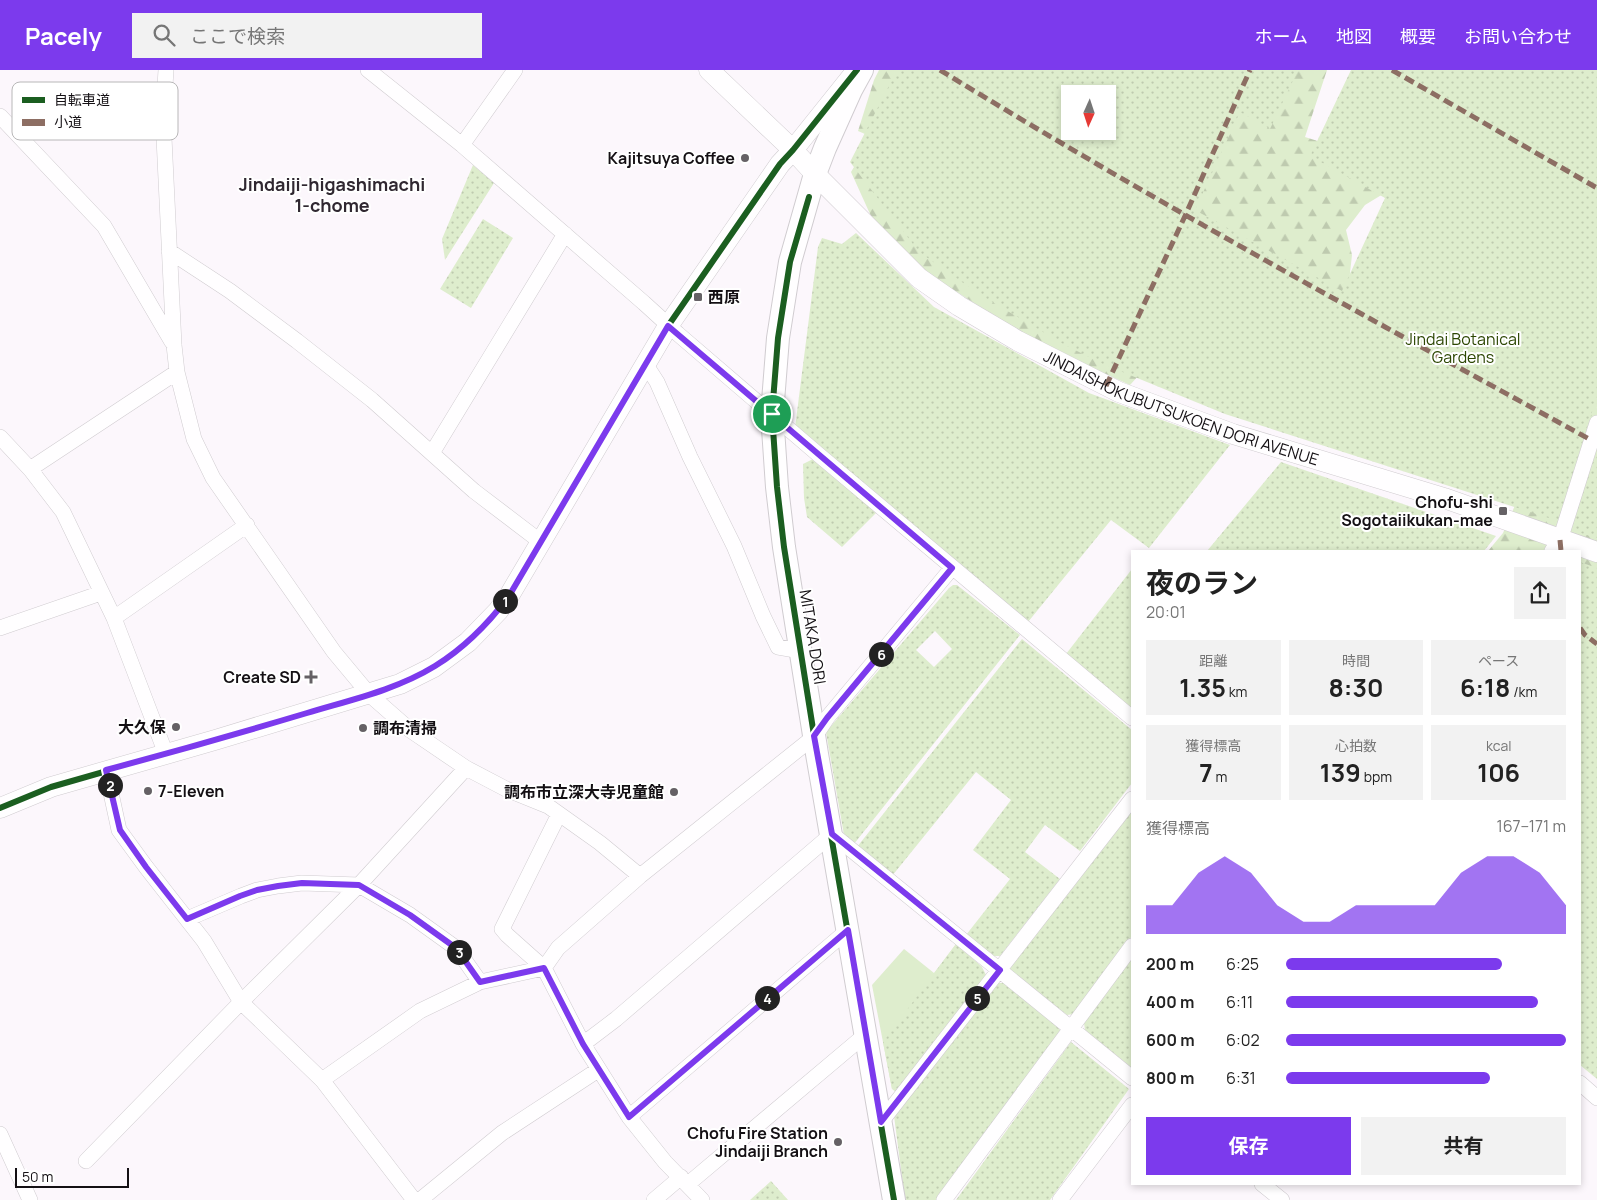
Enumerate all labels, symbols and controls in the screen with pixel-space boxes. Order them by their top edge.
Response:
search box [132,13,482,58]
text: Pacely [25,19,102,52]
icon: search [150,21,178,49]
text: ここで検索 [190,23,285,49]
text: ホーム [1255,24,1308,48]
text: 地図 [1336,24,1372,48]
text: 概要 [1400,24,1436,48]
text: お問い合わせ [1464,24,1572,48]
legend [12,82,178,140]
north arrow [1061,85,1116,140]
map controls [1061,85,1116,140]
text: 自転車道 [54,90,110,109]
text: 小道 [54,112,82,131]
place label: Kajitsuya Coffee [608,147,735,169]
marker: Kajitsuya Coffee [739,152,751,164]
district label: Jindaiji-higashimachi 1-chome [239,172,425,217]
place label: 西原 [708,286,740,308]
marker: 西原 [692,291,704,303]
park label: Jindai Botanical Gardens [1405,328,1521,368]
street label: JINDAISHOKUBUTSUKOEN DORI AVENUE [1040,345,1321,470]
pin [751,393,793,435]
icon: arrive [758,400,786,428]
place label: Chofu-shi Sogotaiikukan-mae [1341,491,1493,531]
marker: Chofu-shi Sogotaiikukan-mae [1497,505,1509,517]
text: 夜のラン [1146,563,1258,601]
button: share [1514,567,1566,619]
pin: 1 [492,588,518,614]
street label: MITAKA DORI [795,588,831,686]
text: 1 [502,592,509,611]
text: 20:01 [1146,601,1186,623]
pin: 6 [868,642,894,666]
text: 6 [877,645,886,664]
text: 距離 [1199,651,1227,670]
text: 時間 [1342,651,1370,670]
text: ペース [1478,651,1519,670]
place label: Create SD [223,666,301,688]
text: 1.35 [1179,670,1226,705]
text: 8:30 [1329,670,1383,705]
text: 6:18 [1460,670,1510,705]
marker: Create SD [305,671,317,683]
text: km [1226,682,1248,701]
text: /km [1510,682,1537,701]
place label: 大久保 [118,716,166,738]
place label: 調布清掃 [373,717,437,739]
marker: 大久保 [170,721,182,733]
marker: 調布清掃 [357,722,369,734]
text: 獲得標高 [1185,736,1241,755]
text: 心拍数 [1335,736,1377,755]
text: kcal [1486,736,1511,755]
text: 7 [1199,755,1213,790]
text: 139 [1320,755,1361,790]
text: 106 [1477,755,1520,790]
text: m [1213,767,1227,786]
text: bpm [1361,767,1392,786]
pin: 2 [98,772,122,798]
text: 2 [106,776,115,795]
place label: 7-Eleven [158,780,224,802]
place label: 調布市立深大寺児童館 [504,781,664,803]
marker: 7-Eleven [142,785,154,797]
marker: 調布市立深大寺児童館 [668,786,680,798]
text: 167–171 m [1496,815,1566,837]
text: 獲得標高 [1146,817,1210,839]
pin: 3 [446,940,472,964]
text: 3 [455,943,464,962]
text: 200 m [1146,953,1194,975]
text: 6:25 [1226,953,1259,975]
pin: 4 [754,986,780,1010]
pin: 5 [964,986,990,1010]
text: 4 [763,989,772,1008]
text: 5 [973,989,982,1008]
text: 400 m [1146,991,1194,1013]
text: 6:11 [1226,991,1253,1013]
text: 600 m [1146,1029,1195,1051]
text: 6:02 [1226,1029,1260,1051]
text: 800 m [1146,1067,1194,1089]
text: 6:31 [1226,1067,1256,1089]
button: 保存 [1146,1117,1351,1175]
button: 共有 [1361,1117,1566,1175]
place label: Chofu Fire Station Jindaiji Branch [687,1122,828,1162]
marker: Chofu Fire Station Jindaiji Branch [832,1136,844,1148]
scale bar [15,1165,129,1188]
text: 50 m [22,1167,53,1186]

